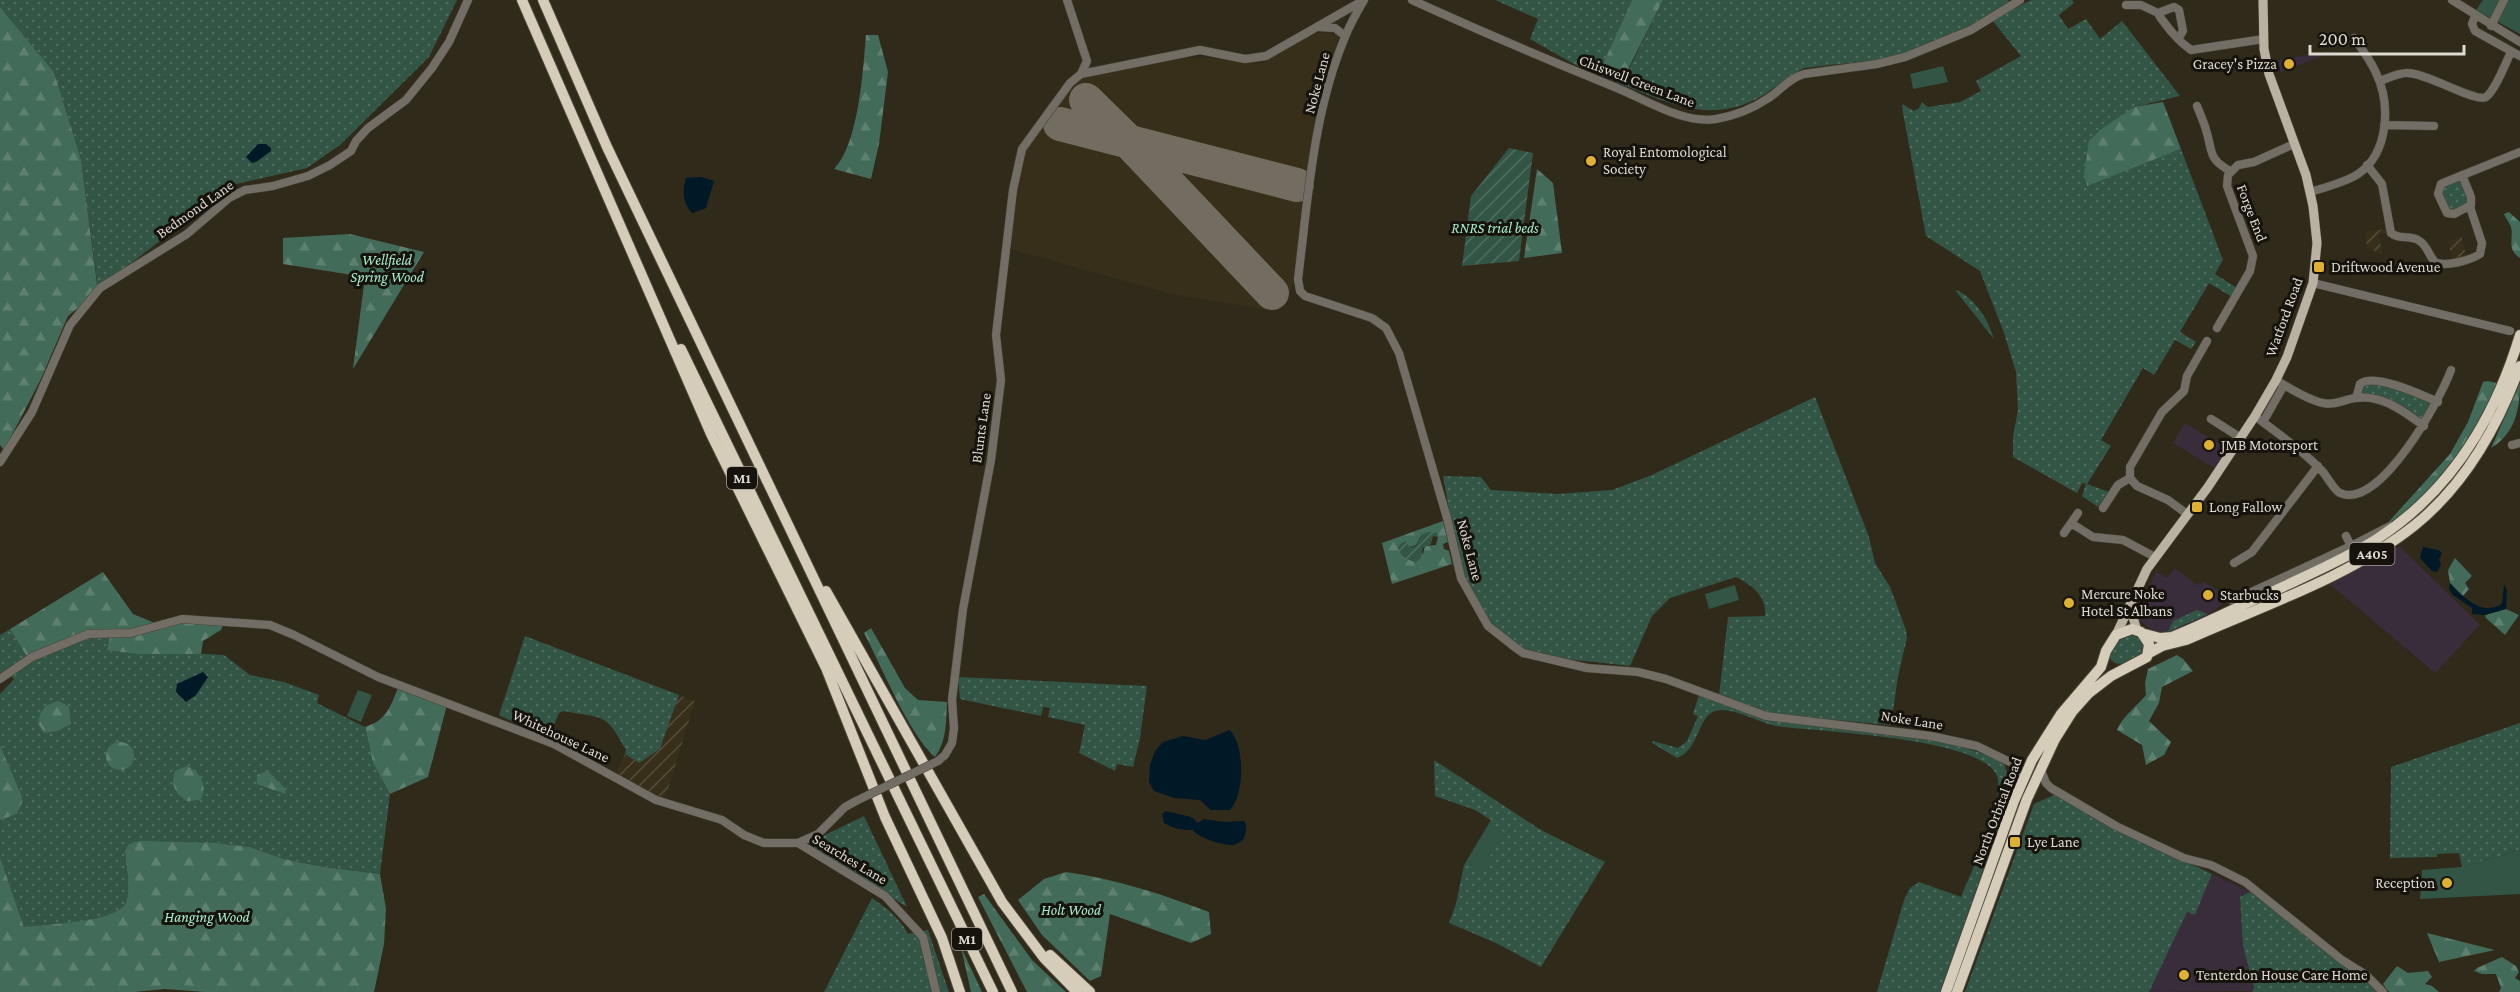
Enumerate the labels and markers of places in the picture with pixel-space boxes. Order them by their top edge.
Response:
place label: Gracey's Pizza [2193,56,2277,73]
marker: Gracey's Pizza [2282,57,2296,71]
place label: Royal Entomological Society [1603,144,1727,178]
marker: Royal Entomological Society [1584,154,1598,168]
place label: Driftwood Avenue [2331,259,2441,275]
marker: Driftwood Avenue [2312,260,2326,274]
place label: JMB Motorsport [2219,437,2319,454]
marker: JMB Motorsport [2202,438,2216,452]
place label: Long Fallow [2209,499,2283,516]
marker: Long Fallow [2190,500,2204,514]
place label: Mercure Noke Hotel St Albans [2081,586,2172,619]
place label: Starbucks [2220,587,2279,603]
marker: Starbucks [2201,588,2215,602]
marker: Mercure Noke Hotel St Albans [2062,596,2076,610]
place label: Lye Lane [2027,834,2080,851]
marker: Lye Lane [2008,835,2022,849]
place label: Reception [2375,875,2435,892]
marker: Reception [2440,876,2454,890]
place label: Tenterdon House Care Home [2196,967,2368,983]
marker: Tenterdon House Care Home [2177,968,2191,982]

